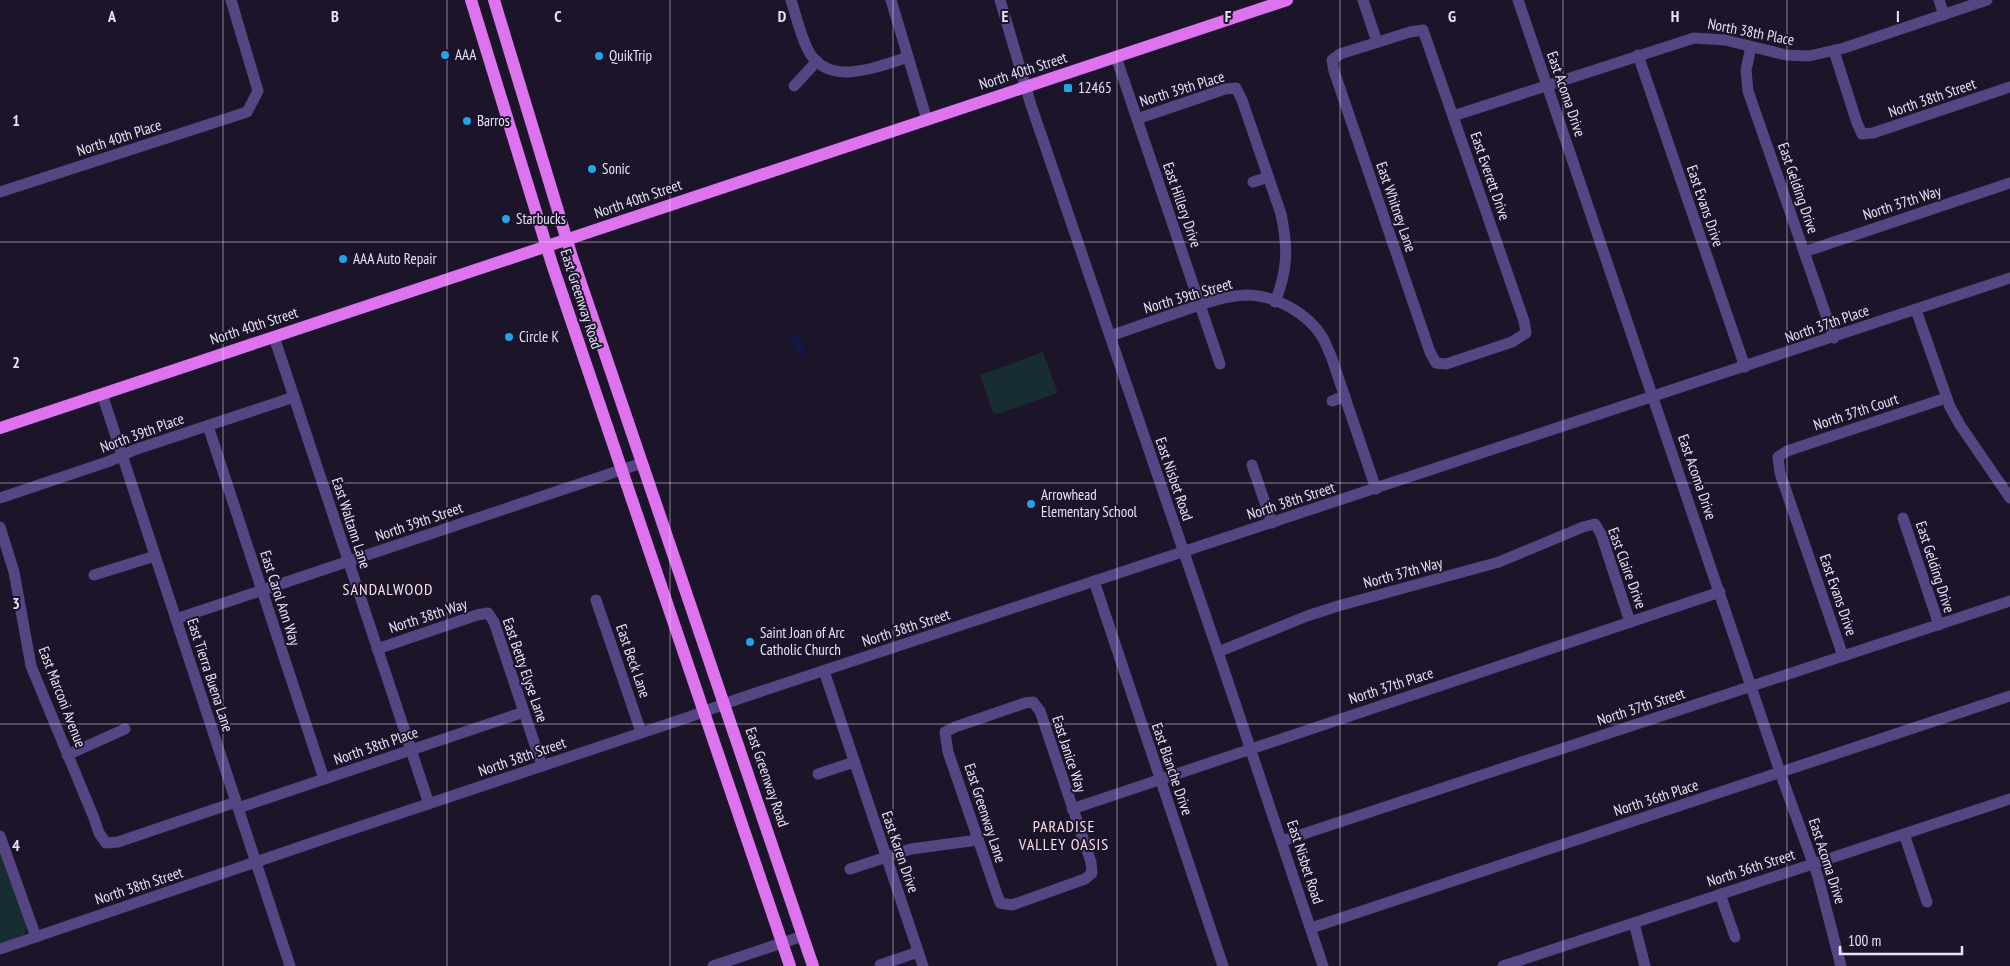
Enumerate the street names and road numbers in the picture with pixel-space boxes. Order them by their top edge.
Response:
street label: North 38th Place [1706,14,1796,49]
street label: North 40th Street [976,47,1069,94]
street label: East Acoma Drive [1543,49,1590,139]
street label: North 39th Place [1137,67,1227,110]
street label: North 38th Street [1886,74,1978,121]
street label: North 40th Place [74,115,164,160]
street label: East Everett Drive [1466,129,1514,223]
street label: East Gelding Drive [1774,140,1823,236]
street label: East Whitney Lane [1372,159,1421,255]
street label: East Hillery Drive [1159,160,1206,250]
street label: East Evans Drive [1683,162,1728,249]
street label: North 40th Street [592,175,684,222]
street label: North 37th Way [1860,181,1944,224]
street label: East Greenway Road [556,246,607,351]
street label: North 39th Street [1141,274,1234,317]
street label: North 37th Place [1782,300,1871,347]
street label: North 40th Street [207,302,300,349]
street label: North 37th Court [1811,389,1901,434]
street label: North 39th Place [97,409,186,456]
street label: East Acoma Drive [1674,432,1721,522]
street label: East Nisbet Road [1151,435,1198,523]
street label: East Waltann Lane [328,475,375,571]
street label: North 38th Street [1244,477,1337,524]
street label: North 39th Street [373,498,465,545]
street label: East Gelding Drive [1912,519,1959,615]
street label: East Claire Drive [1604,525,1651,611]
street label: East Carol Ann Way [256,548,305,648]
street label: East Evans Drive [1816,551,1861,638]
street label: North 37th Way [1361,553,1445,592]
street label: North 38th Way [386,594,470,637]
street label: North 38th Street [859,604,952,651]
street label: East Betty Elyse Lane [499,615,552,725]
street label: East Tierra Buena Lane [183,616,238,734]
street label: East Beck Lane [612,621,655,700]
street label: East Marconi Avenue [34,644,90,750]
street label: North 37th Place [1346,663,1436,708]
street label: North 37th Street [1595,683,1687,730]
street label: East Janice Way [1048,713,1091,795]
street label: East Blanche Drive [1148,720,1197,818]
street label: North 38th Place [331,722,420,769]
street label: East Greenway Road [742,725,793,829]
street label: North 38th Street [476,733,568,780]
street label: East Greenway Lane [960,761,1010,865]
street label: North 36th Place [1611,775,1701,820]
street label: East Karen Drive [878,808,923,895]
street label: East Acoma Drive [1805,816,1850,906]
street label: East Nisbet Road [1283,818,1328,906]
street label: North 36th Street [1704,844,1797,891]
street label: North 38th Street [92,862,185,909]

